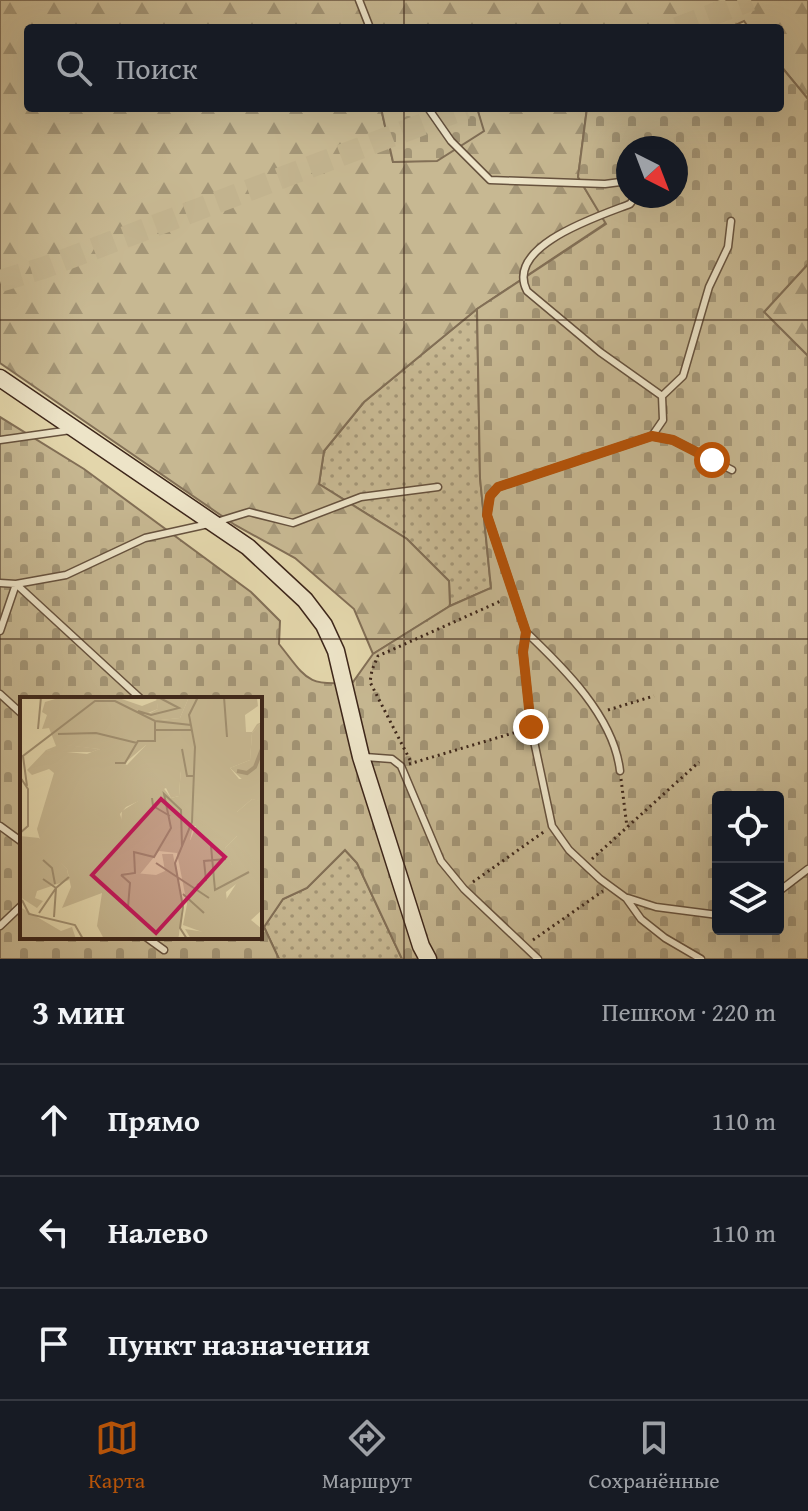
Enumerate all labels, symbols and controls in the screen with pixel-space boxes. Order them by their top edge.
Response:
search box [24,24,784,112]
icon: search [52,46,96,90]
text: Поиск [116,46,198,90]
north arrow [616,136,688,208]
route start [694,442,730,478]
inset map [20,697,262,939]
route end [513,709,549,745]
map controls [712,791,784,935]
button: locate [712,791,784,863]
button: layers [712,863,784,935]
text: 3 мин [32,987,125,1036]
text: Пешком · 220 m [602,992,776,1031]
icon: ahead [32,1098,76,1142]
text: Прямо [108,1098,200,1142]
text: 110 m [711,1101,776,1140]
icon: left [32,1210,76,1254]
text: Налево [108,1210,208,1254]
text: 110 m [711,1213,776,1252]
icon: arrive [32,1322,76,1366]
text: Пункт назначения [108,1322,370,1366]
tab: Карта [88,1416,145,1496]
tab: Маршрут [322,1416,412,1496]
tab: Сохранённые [589,1416,720,1496]

